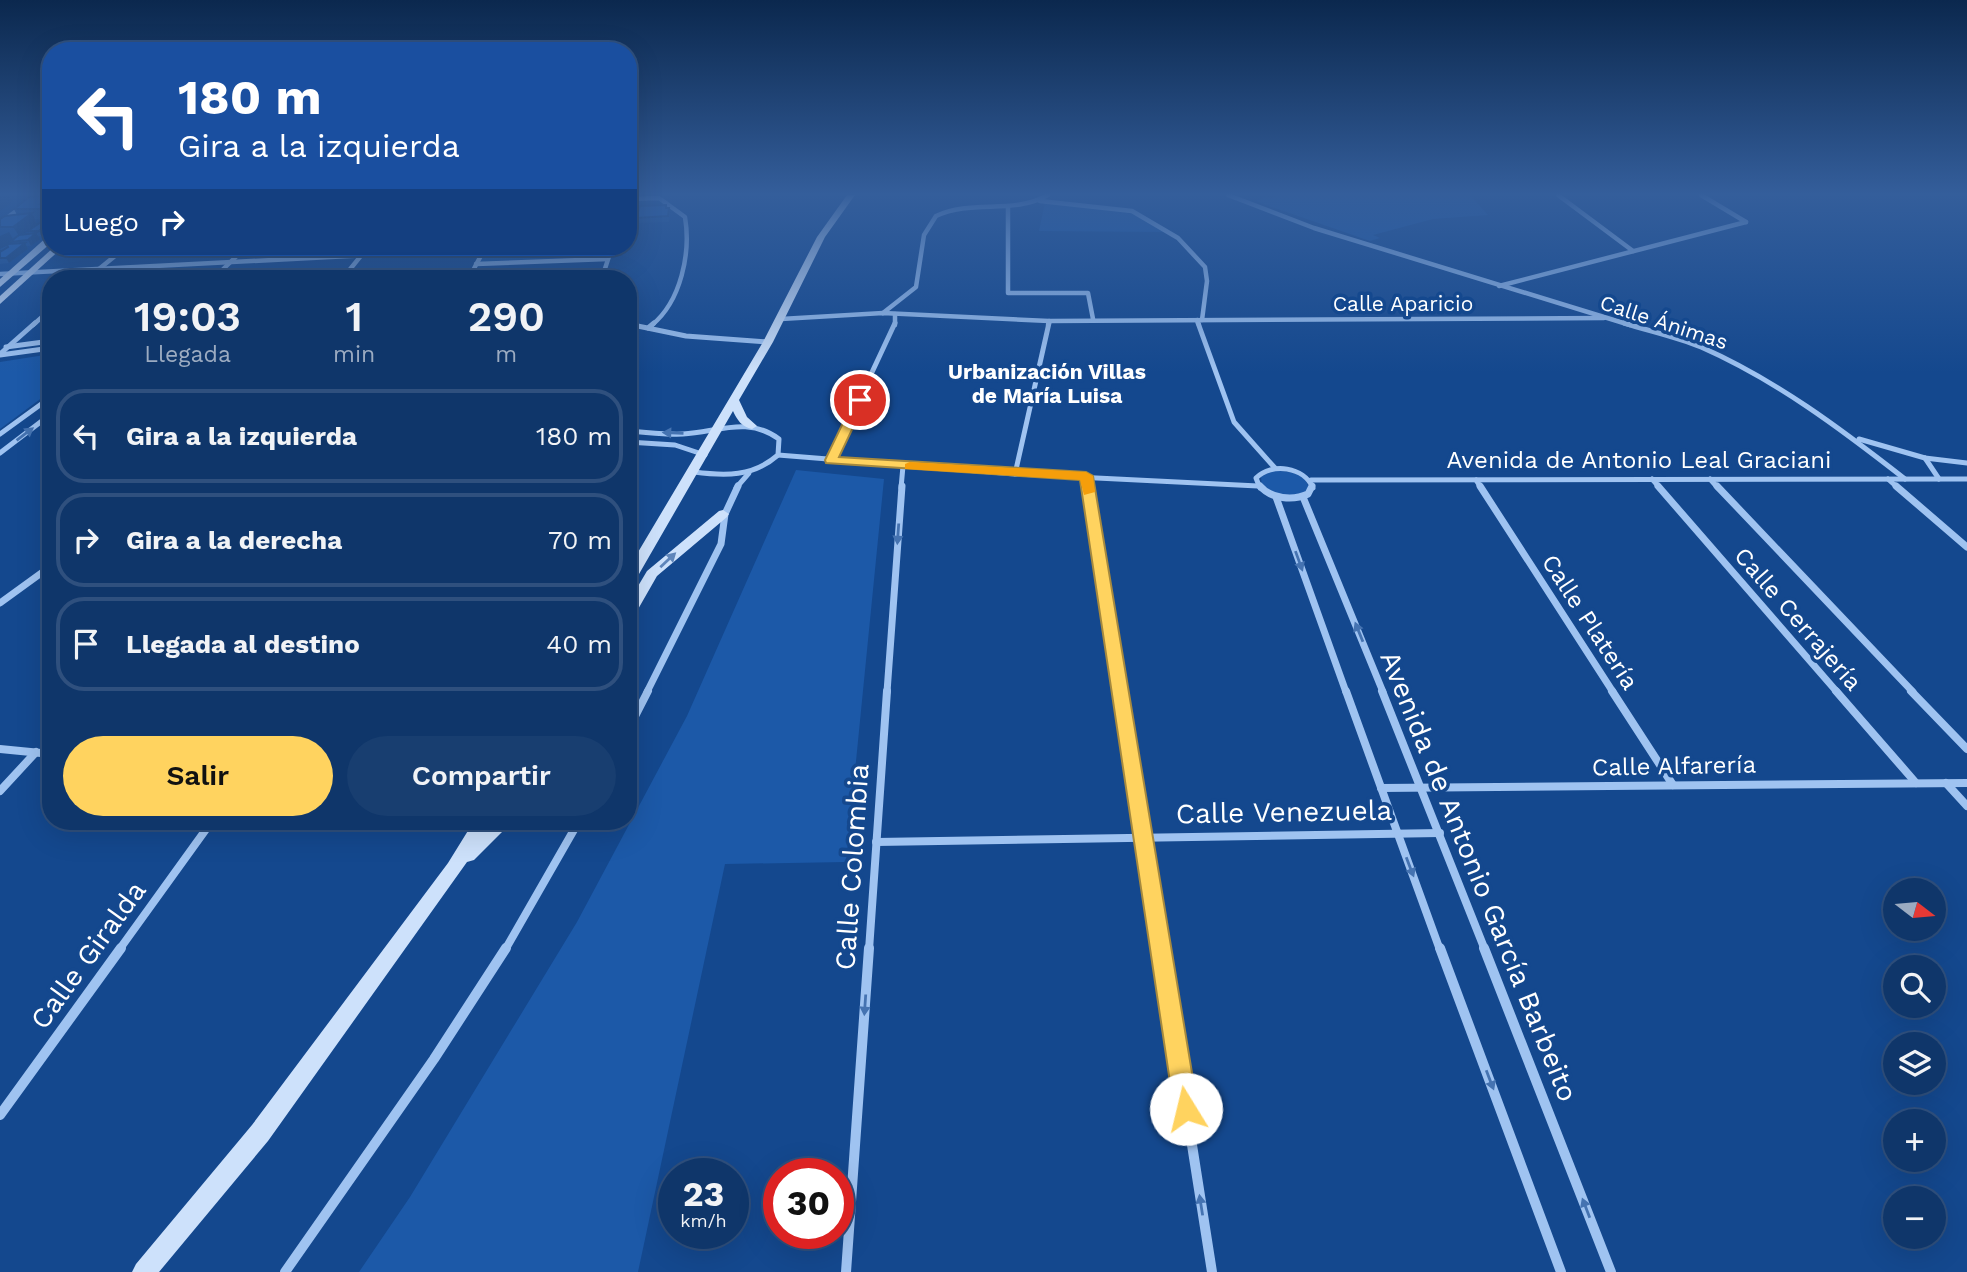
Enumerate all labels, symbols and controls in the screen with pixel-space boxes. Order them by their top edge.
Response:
text: 180 m [178,68,322,126]
icon: left [63,70,154,161]
text: Gira a la izquierda [178,127,460,165]
icon: right [153,203,191,241]
text: Luego [63,207,139,237]
street label: Calle Ánimas [1597,290,1731,354]
street label: Calle Aparicio [1333,291,1473,316]
text: 19:03 [134,292,241,341]
text: 1 [345,292,363,341]
text: 290 [467,292,545,341]
text: Llegada [144,341,231,368]
text: min [333,341,375,368]
text: m [495,341,517,368]
district label: Urbanización Villas de María Luisa [948,359,1146,408]
pin [830,370,890,430]
icon: arrive [841,381,879,419]
icon: left [67,417,105,455]
text: Gira a la izquierda [126,421,357,451]
text: 180 m [536,421,612,451]
one-way arrow [16,426,34,441]
one-way arrow [662,428,684,439]
street label: Avenida de Antonio Leal Graciani [1447,446,1831,474]
icon: right [67,521,105,559]
one-way arrow [892,523,903,545]
text: Gira a la derecha [126,525,342,555]
text: 70 m [548,525,612,555]
street label: Calle Cerrajería [1728,542,1868,696]
street label: Calle Platería [1536,549,1644,695]
one-way arrow [1294,551,1305,572]
one-way arrow [659,552,676,568]
one-way arrow [1353,622,1364,643]
icon: arrive [67,625,105,663]
text: Llegada al destino [126,629,360,659]
text: 40 m [546,629,612,659]
street label: Avenida de Antonio García Barbeito [1373,646,1585,1106]
button: Salir [63,736,333,816]
button: Compartir [347,736,616,816]
street label: Calle Alfarería [1592,751,1756,781]
street label: Calle Colombia [828,763,876,971]
street label: Calle Venezuela [1176,794,1393,830]
one-way arrow [1404,857,1415,878]
street label: Calle Giralda [23,875,153,1035]
north arrow [1883,878,1946,942]
map controls [1883,878,1946,1249]
button: search [1883,955,1946,1018]
one-way arrow [859,995,870,1017]
button: layers [1883,1032,1946,1095]
one-way arrow [1484,1070,1495,1091]
position arrow [1149,1072,1223,1146]
button: + [1883,1109,1946,1172]
speed limit sign: 30 [763,1158,854,1249]
text: 23 [683,1173,724,1215]
button: − [1883,1186,1946,1249]
one-way arrow [1195,1194,1206,1216]
one-way arrow [1580,1198,1591,1219]
text: km/h [680,1210,727,1231]

